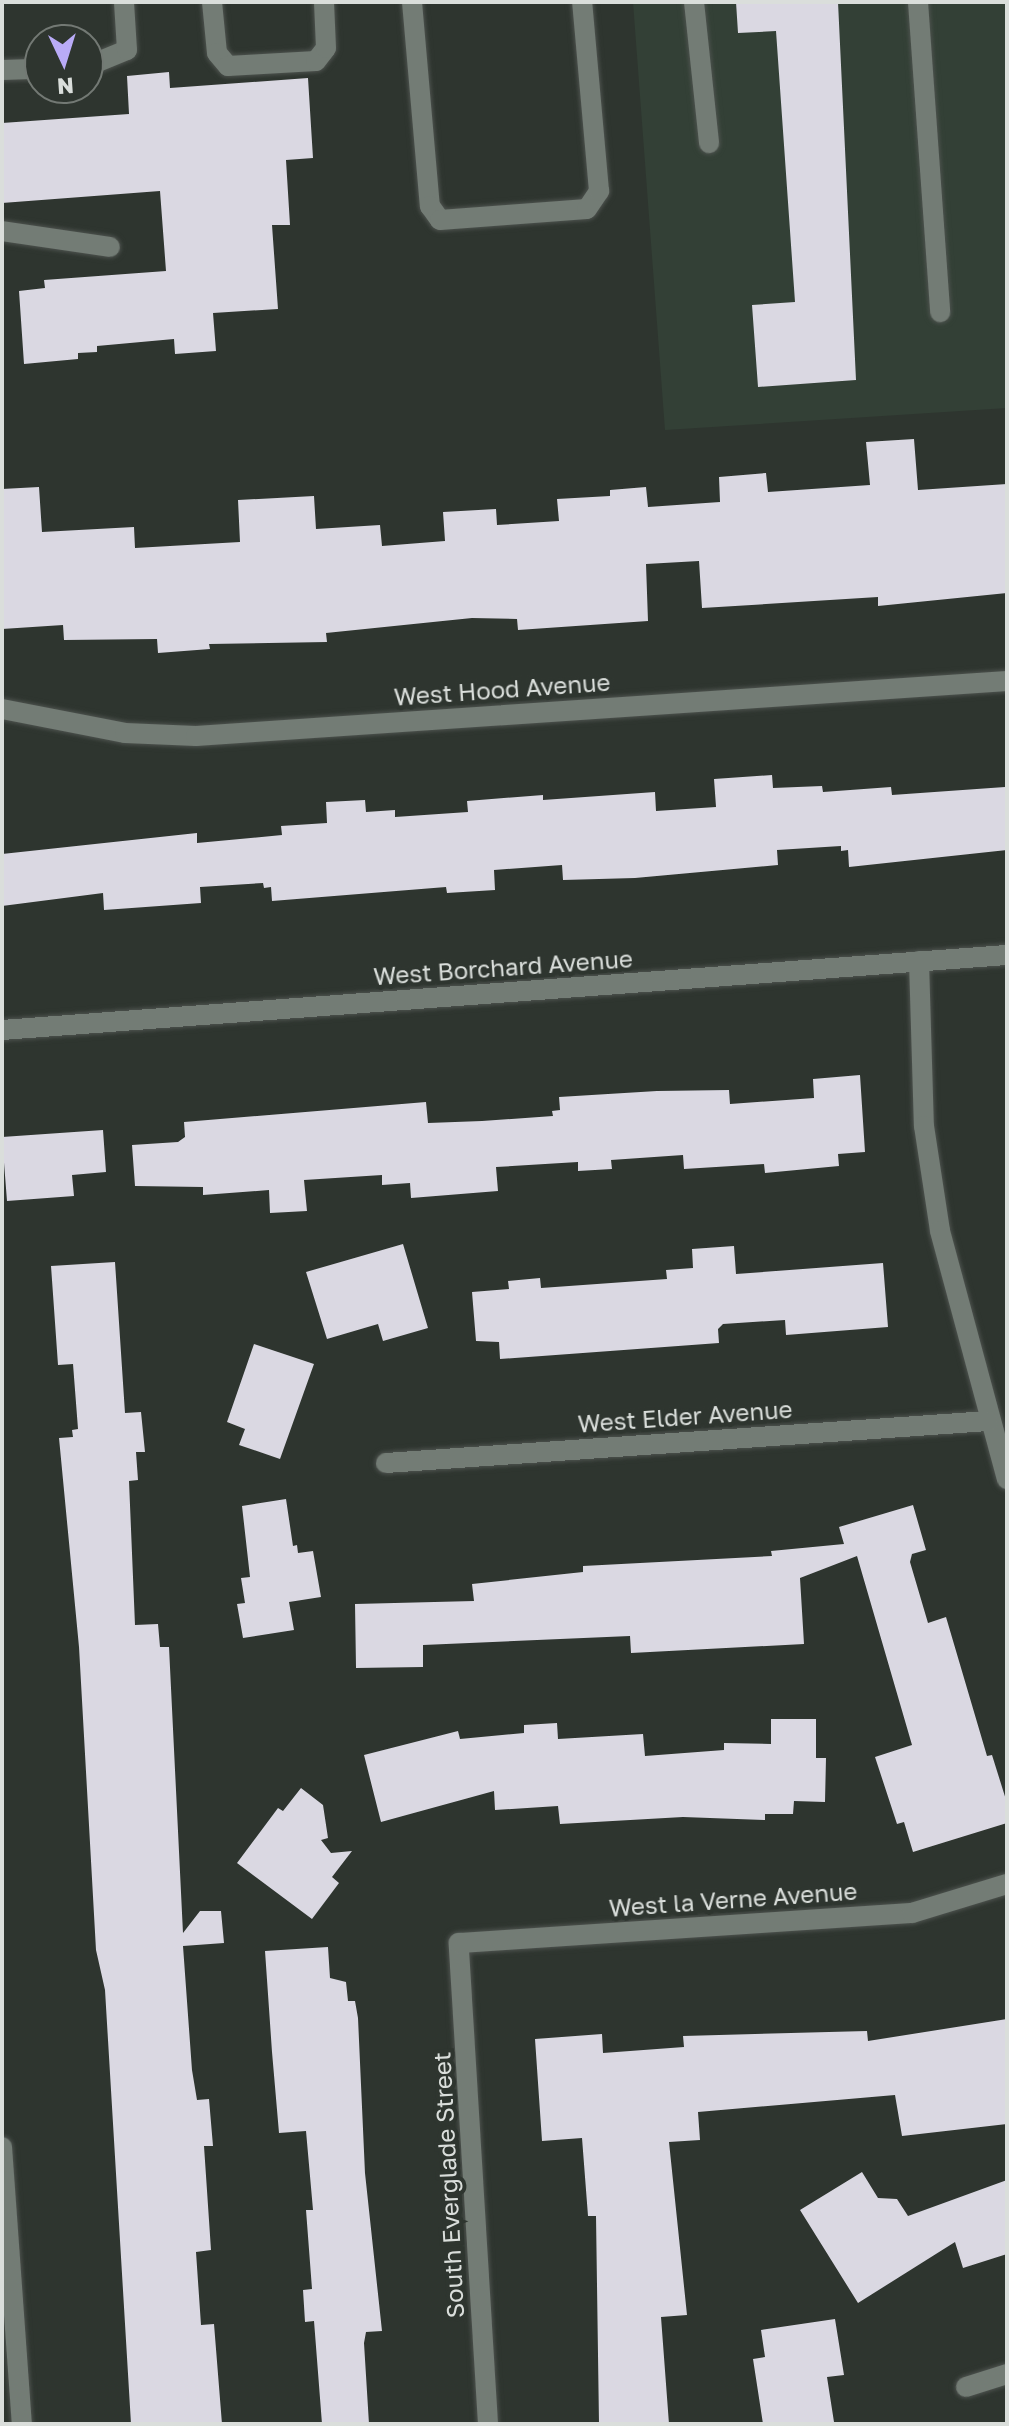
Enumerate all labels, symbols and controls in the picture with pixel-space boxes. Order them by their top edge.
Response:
north arrow [24,24,104,104]
text: N [56,72,75,100]
street label: West Hood Avenue [393,667,611,711]
street label: West Borchard Avenue [372,944,634,990]
street label: West Elder Avenue [577,1394,793,1438]
street label: West la Verne Avenue [608,1876,858,1922]
street label: South Everglade Street [427,2051,469,2319]

